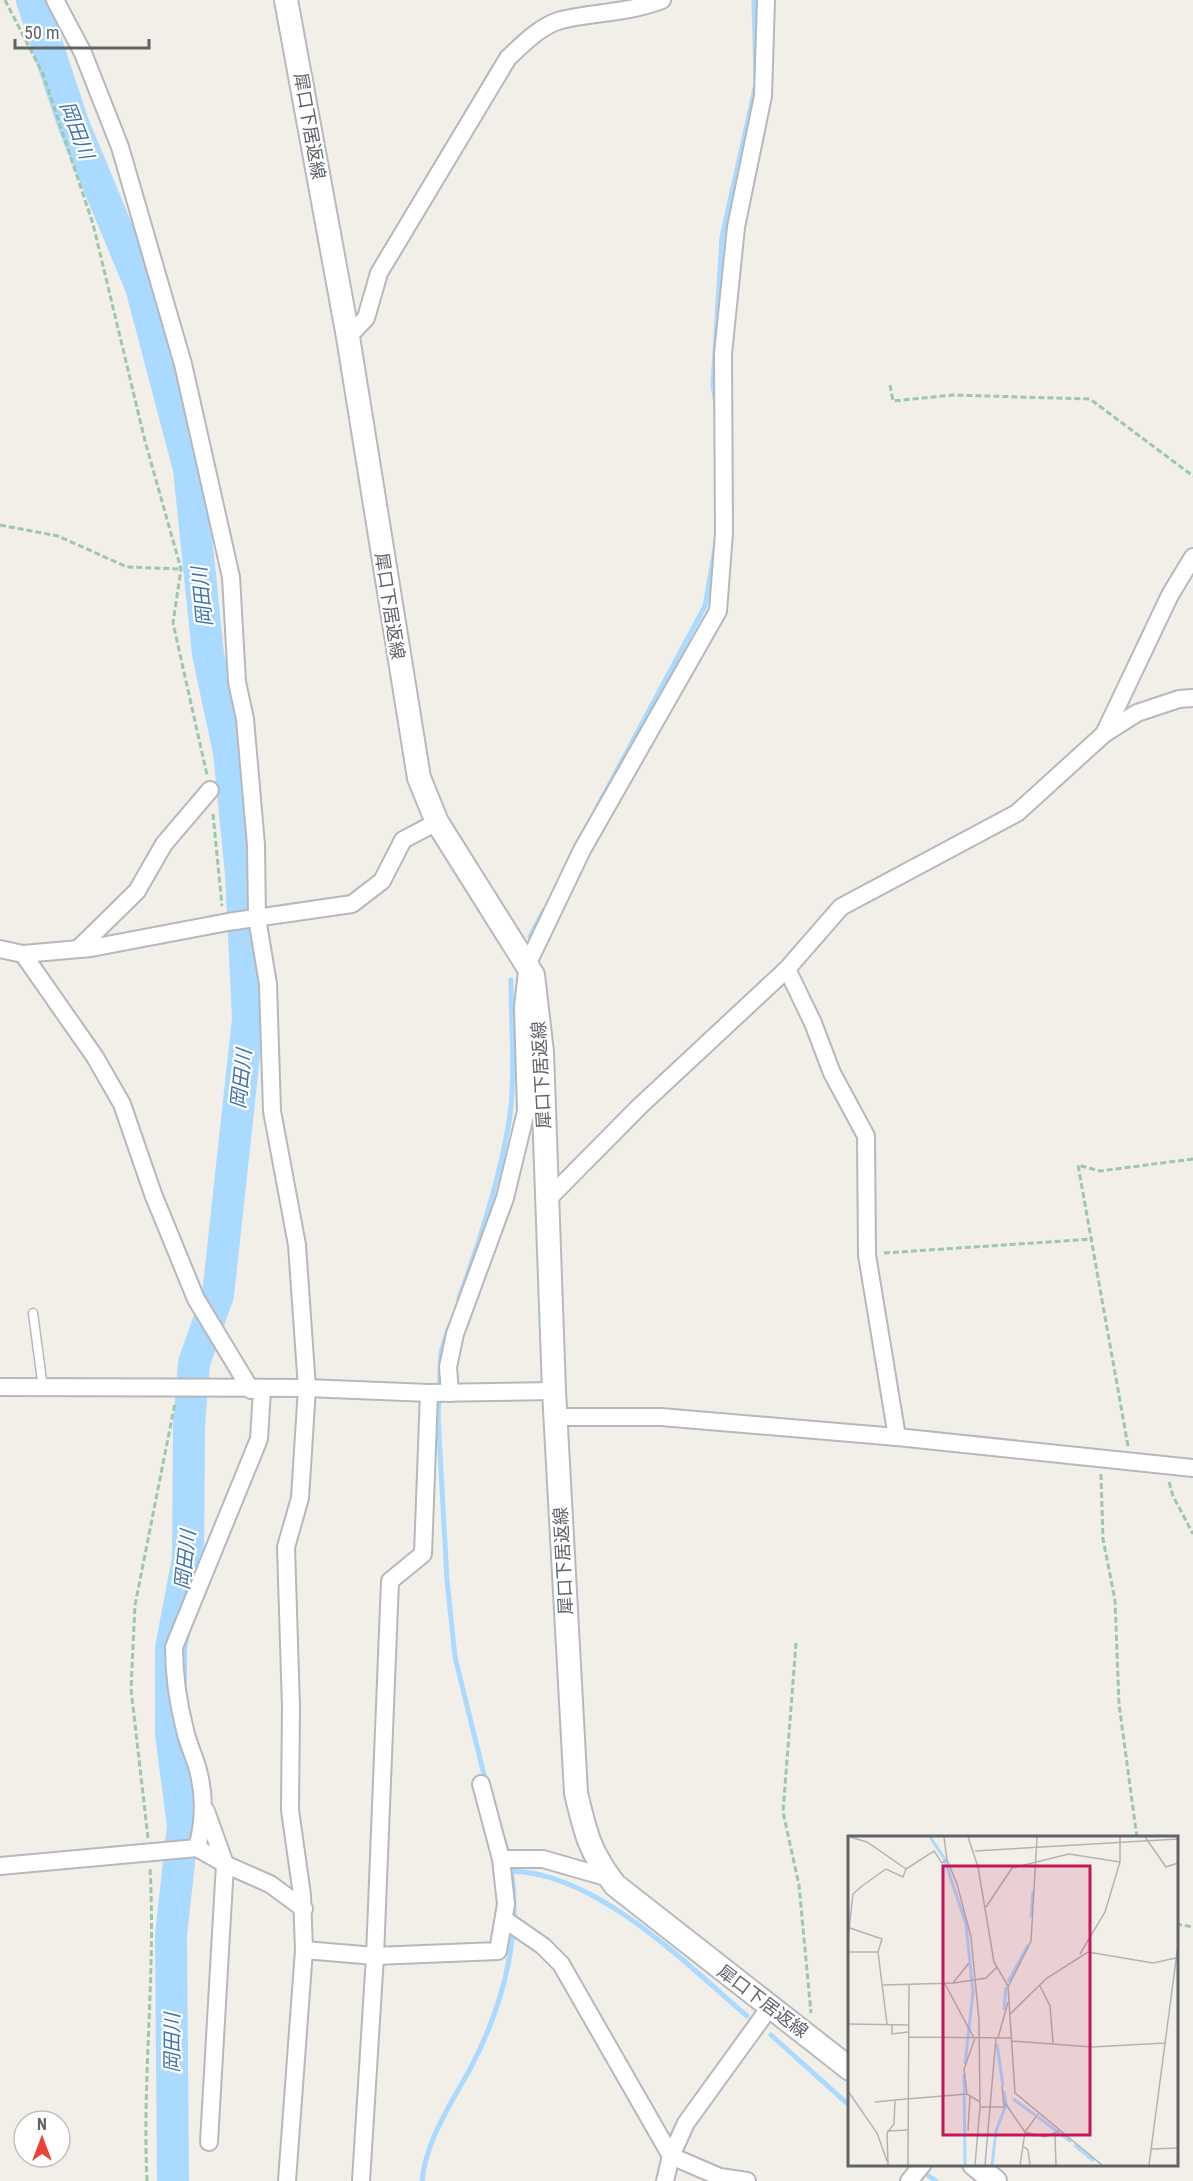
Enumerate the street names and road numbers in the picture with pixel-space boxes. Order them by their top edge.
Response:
street label: 犀口下居返線 [290,71,330,181]
street label: 犀口下居返線 [371,551,409,661]
street label: 犀口下居返線 [528,1021,554,1129]
street label: 犀口下居返線 [550,1507,576,1615]
street label: 犀口下居返線 [714,1960,812,2042]

